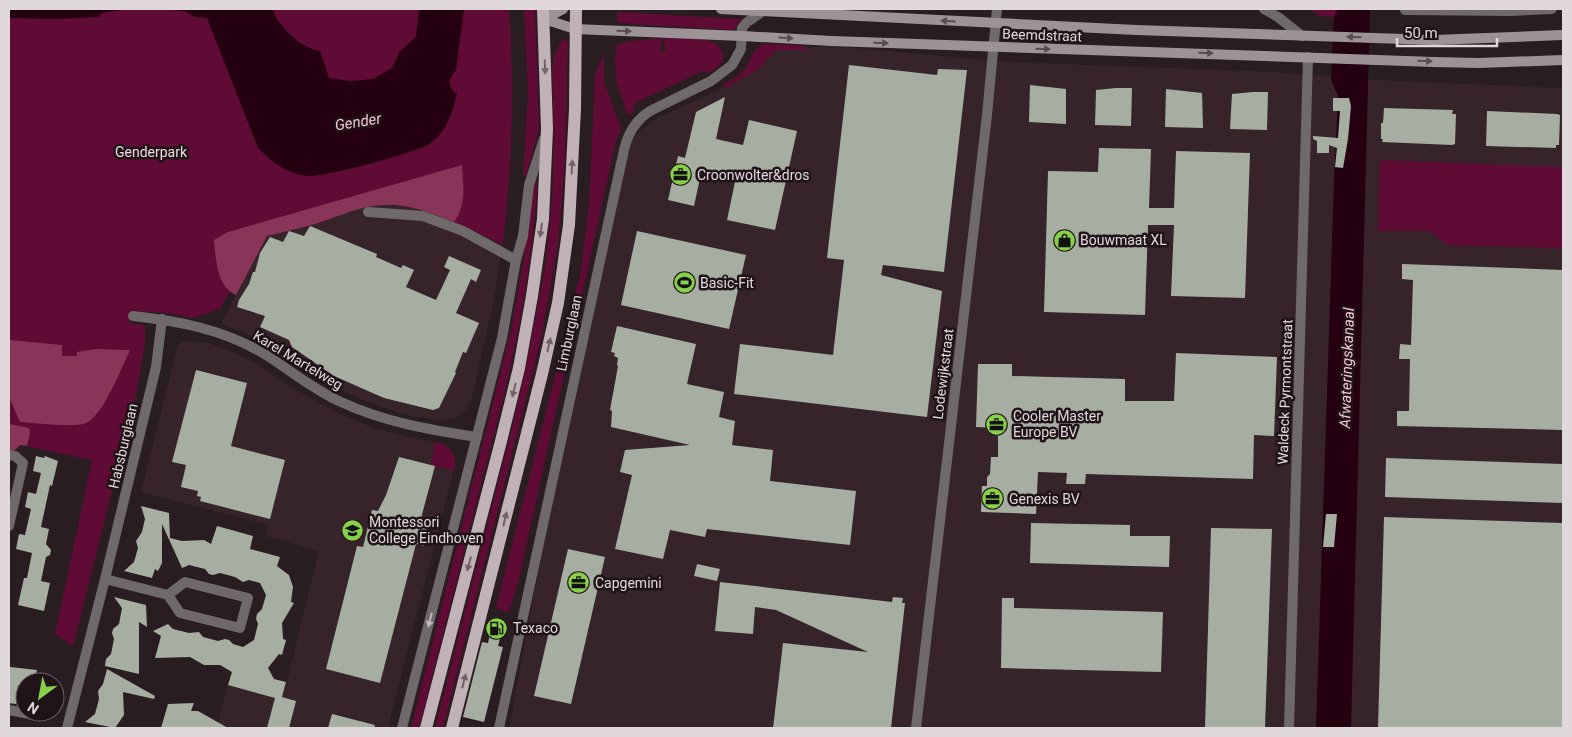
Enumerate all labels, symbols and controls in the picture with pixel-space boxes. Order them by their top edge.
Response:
scale bar [1397,15,1497,47]
one-way arrow [939,17,955,25]
text: 50 m [1404,24,1438,42]
street label: Beemdstraat [1002,26,1083,44]
one-way arrow [616,27,632,35]
one-way arrow [1346,33,1362,41]
one-way arrow [779,35,795,43]
one-way arrow [873,40,889,48]
one-way arrow [1035,45,1051,53]
one-way arrow [1198,49,1214,57]
one-way arrow [1417,58,1433,66]
one-way arrow [541,60,549,76]
water label: Gender [334,109,383,135]
park label: Genderpark [115,144,188,160]
one-way arrow [569,159,577,175]
office icon: Croonwolter&dros [669,163,693,187]
place label: Croonwolter&dros [697,167,810,183]
one-way arrow [537,222,545,238]
shop icon: Bouwmaat XL [1052,228,1076,252]
place label: Bouwmaat XL [1080,232,1167,248]
sports icon: Basic-Fit [672,271,696,295]
place label: Basic-Fit [700,275,754,291]
street label: Limburglaan [553,293,585,373]
water label: Afwateringskanaal [1336,307,1358,430]
street label: Waldeck Pyrmontstraat [1274,319,1296,465]
street label: Karel Martelweg [250,327,346,393]
street label: Lodewijkstraat [929,327,957,420]
one-way arrow [545,337,553,352]
one-way arrow [510,382,518,397]
street label: Habsburglaan [105,402,141,490]
place label: Cooler Master Europe BV [1013,408,1101,440]
office icon: Cooler Master Europe BV [985,412,1009,436]
office icon: Genexis BV [981,487,1005,511]
place label: Genexis BV [1009,491,1080,507]
one-way arrow [502,512,510,527]
place label: Montessori College Eindhoven [369,514,484,546]
school or university icon: Montessori College Eindhoven [341,518,365,542]
one-way arrow [465,557,473,572]
office icon: Capgemini [567,571,591,595]
place label: Capgemini [595,575,662,591]
one-way arrow [426,612,434,627]
fuel station icon: Texaco [485,616,509,640]
place label: Texaco [513,620,558,636]
north arrow [15,672,65,722]
one-way arrow [461,673,469,688]
text: N [25,699,42,717]

